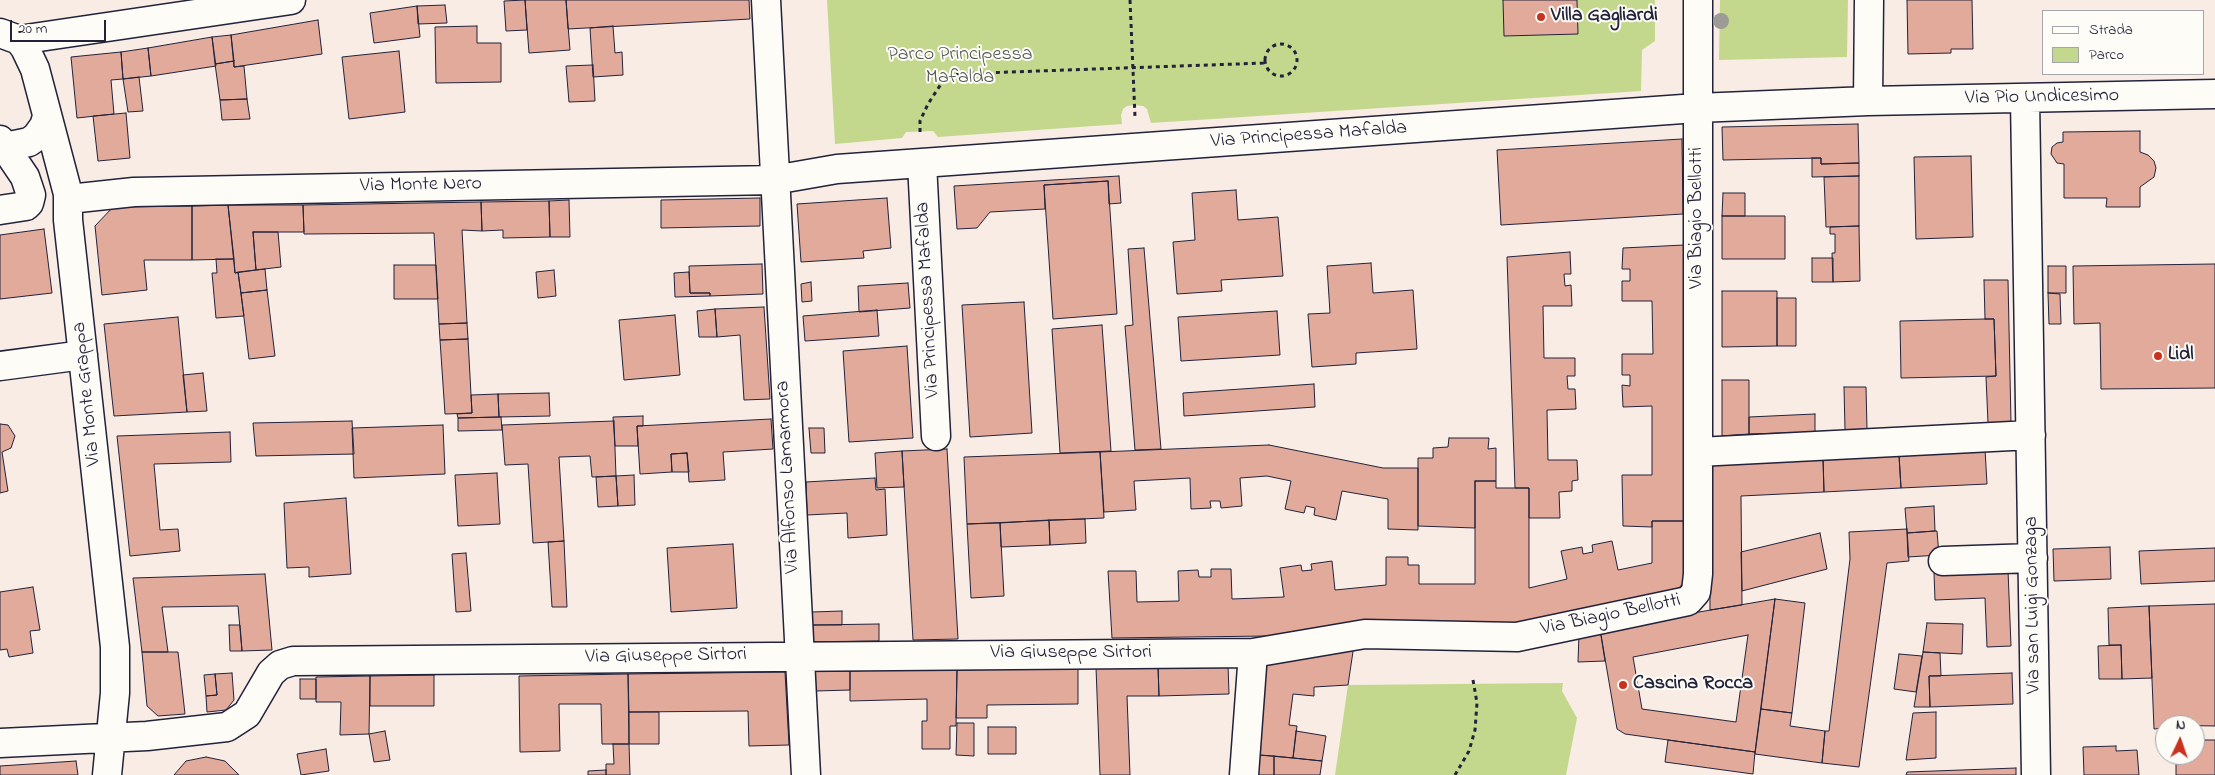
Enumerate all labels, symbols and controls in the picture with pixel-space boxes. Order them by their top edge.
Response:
place label: Villa Gagliardi [1551,5,1658,29]
scale bar [12,10,109,42]
legend [2042,10,2205,75]
marker: Villa Gagliardi [1535,11,1547,23]
text: 20 m [18,18,47,40]
text: Strada [2089,19,2133,41]
park label: Parco Principessa Mafalda [887,44,1033,91]
text: Parco [2089,44,2124,66]
street label: Via Pio Undicesimo [1965,85,2119,111]
street label: Via Principessa Mafalda [1210,117,1408,155]
street label: Via Biagio Bellotti [1686,147,1710,289]
street label: Via Monte Nero [360,173,482,199]
street label: Via Principessa Mafalda [912,201,946,399]
street label: Via Monte Grappa [68,321,108,467]
place label: Lidl [2168,344,2194,368]
marker: Lidl [2152,350,2164,362]
street label: Via Alfonso Lamarmora [772,380,806,574]
street label: Via san Luigi Gonzaga [2020,516,2048,694]
street label: Via Biagio Bellotti [1539,589,1683,643]
street label: Via Giuseppe Sirtori [990,642,1152,666]
street label: Via Giuseppe Sirtori [585,644,747,670]
place label: Cascina Rocca [1633,673,1753,697]
marker: Cascina Rocca [1617,679,1629,691]
north arrow [2155,715,2205,765]
text: N [2175,715,2186,736]

